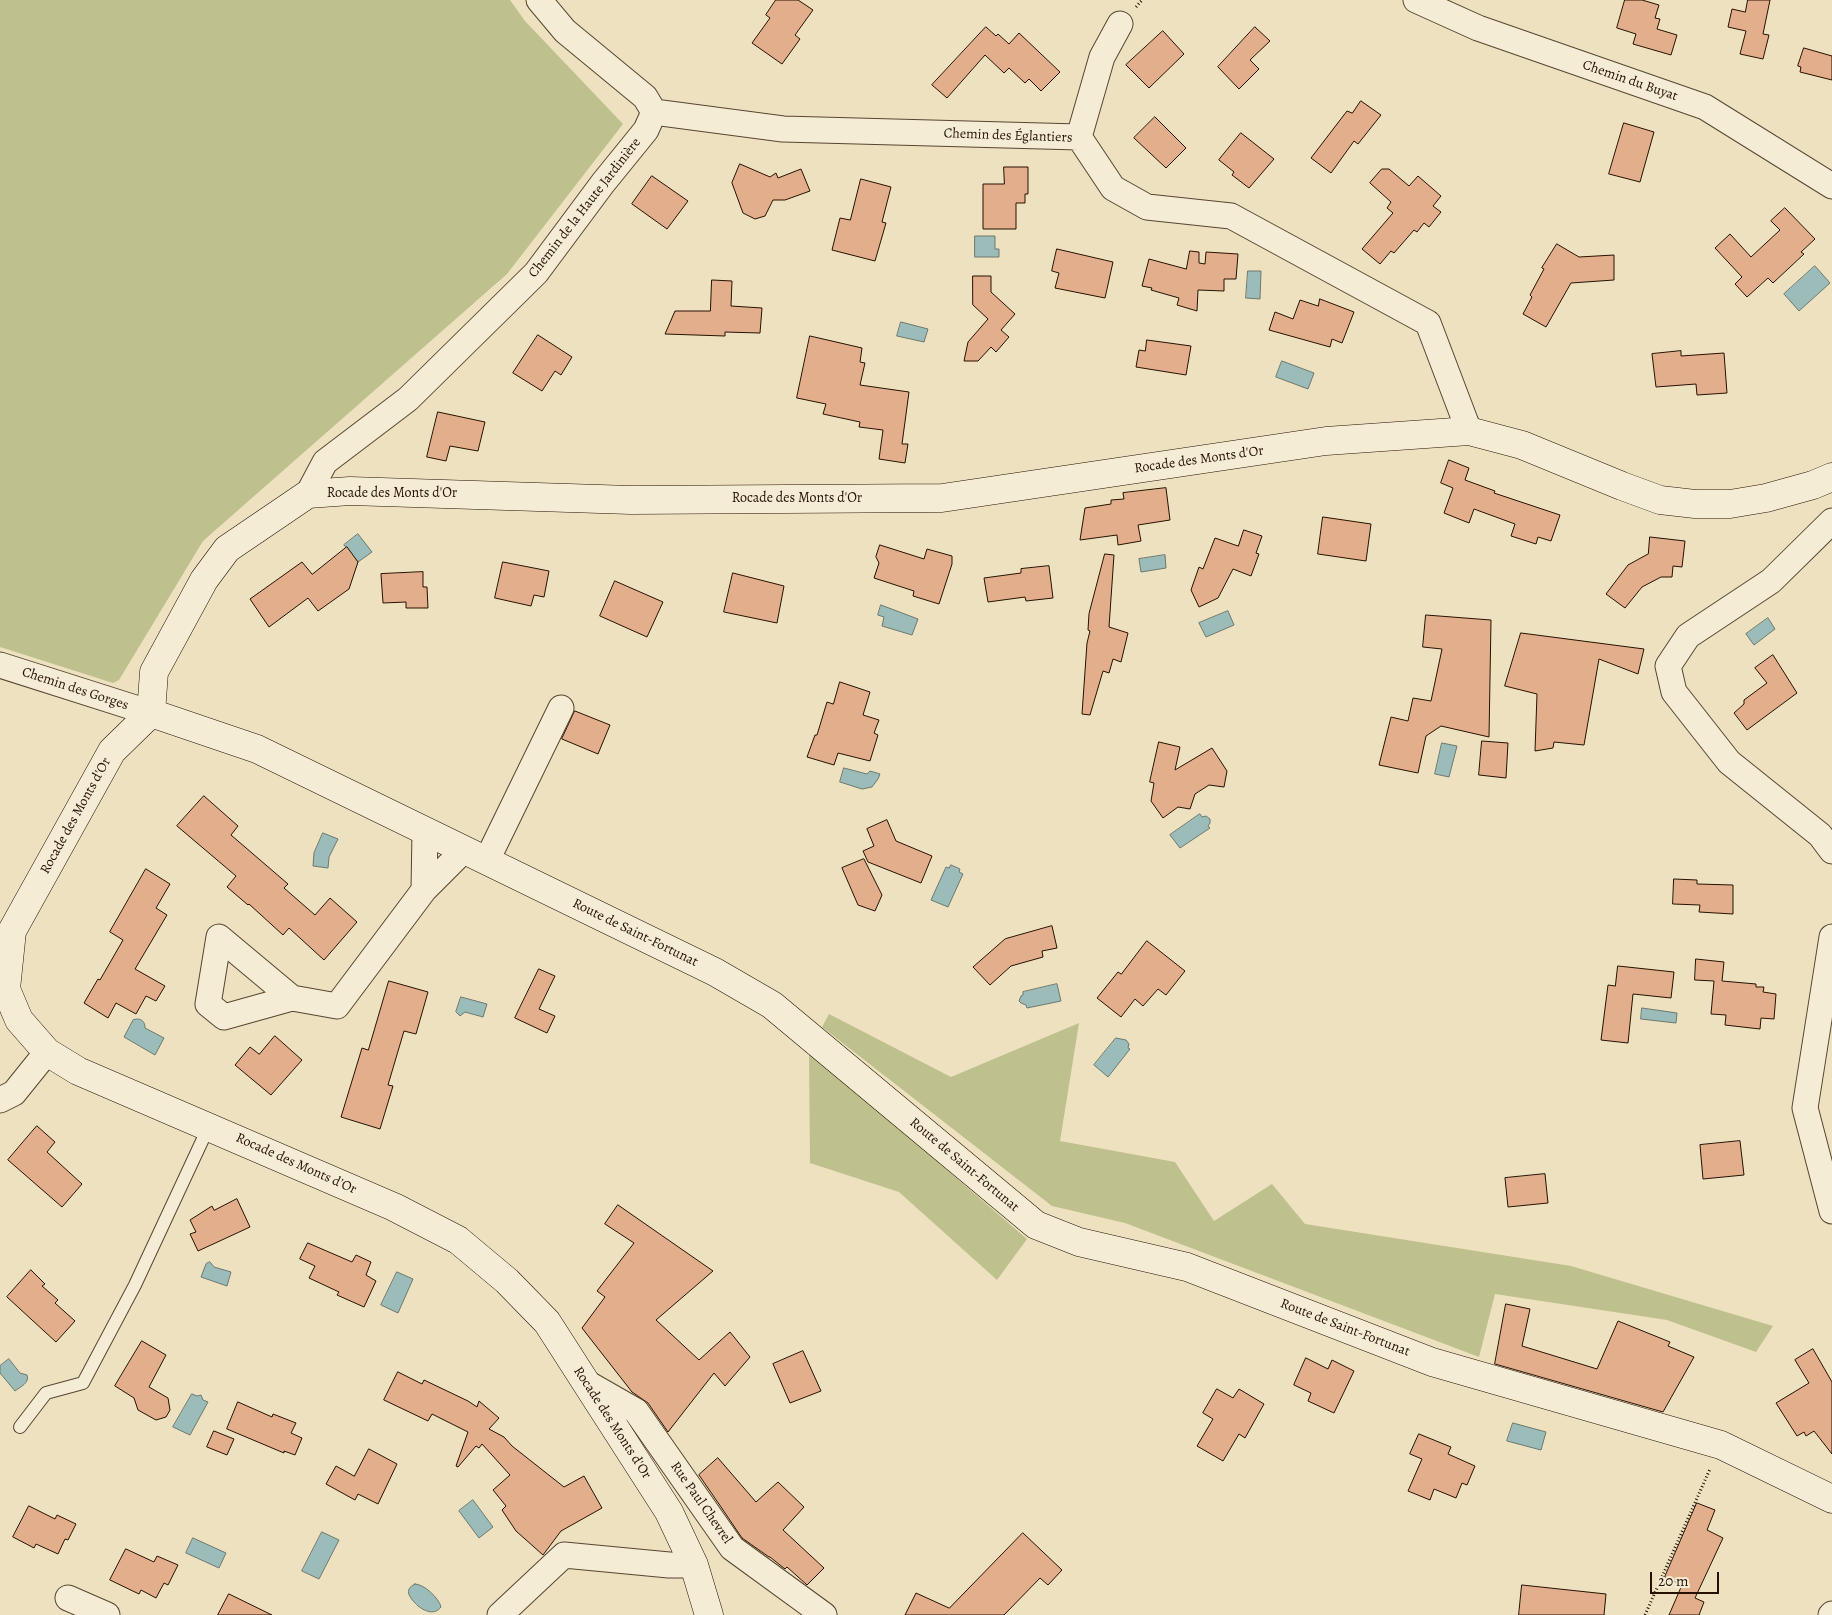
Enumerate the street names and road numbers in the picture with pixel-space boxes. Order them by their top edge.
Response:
street label: Chemin du Buyat [1580,57,1680,105]
street label: Chemin des Églantiers [943,125,1073,147]
street label: Chemin de la Haute Jardinière [525,135,645,281]
street label: Rocade des Monts d'Or [1133,443,1265,477]
street label: Rocade des Monts d'Or [327,486,457,502]
street label: Rocade des Monts d'Or [732,491,862,507]
street label: Chemin des Gorges [20,664,130,714]
street label: Rocade des Monts d'Or [37,755,115,877]
street label: Route de Saint-Fortunat [569,895,701,971]
street label: Route de Saint-Fortunat [906,1114,1022,1216]
street label: Rocade des Monts d'Or [233,1130,359,1198]
street label: Route de Saint-Fortunat [1278,1296,1412,1360]
street label: Rocade des Monts d'Or [569,1364,655,1482]
street label: Rue Paul Chevrel [667,1459,735,1547]

